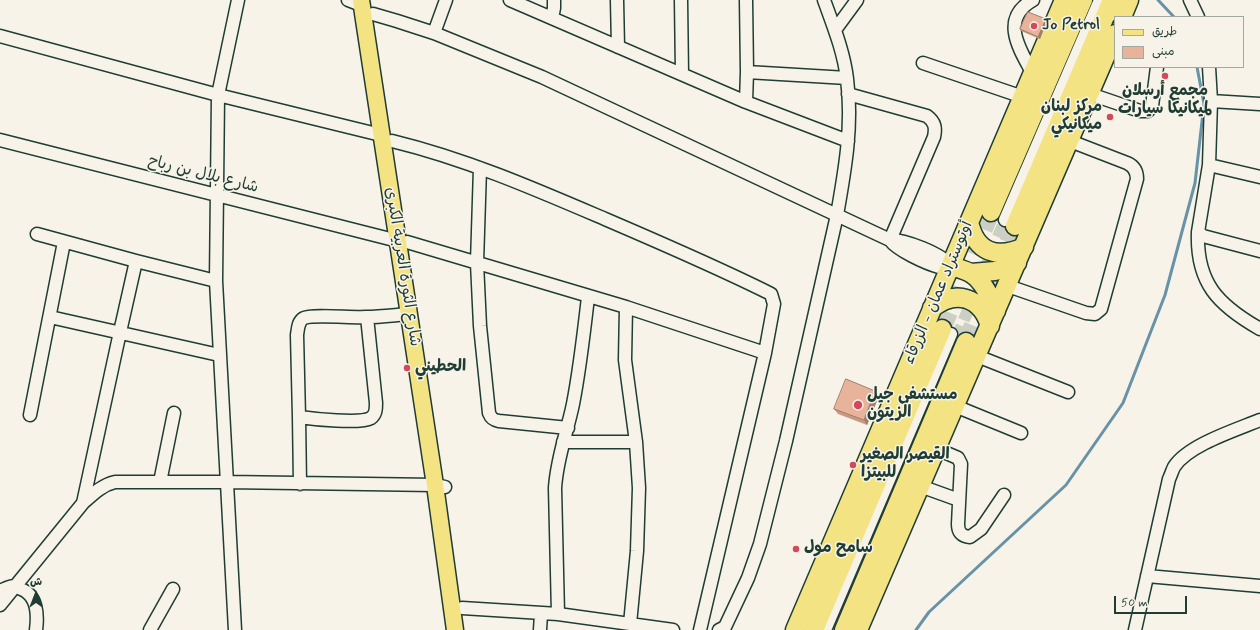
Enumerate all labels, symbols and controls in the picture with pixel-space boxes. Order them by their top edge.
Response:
place label: Jo Petrol [1042,16,1100,36]
legend [1114,16,1244,68]
marker: Jo Petrol [1029,21,1039,31]
text: طريق [1152,24,1177,40]
text: مبنى [1152,44,1175,60]
marker: مجمع أرسلان لميكانيكا سيارات [1160,71,1170,81]
place label: مجمع أرسلان لميكانيكا سيارات [1118,82,1212,120]
place label: مركز لبنان ميكانيكي [1041,98,1102,136]
marker: مركز لبنان ميكانيكي [1105,112,1115,122]
street label: شارع بلال بن رباح [146,152,260,198]
street label: شارع الثورة العربية الكبرى [380,186,424,348]
street label: أوتوستراد عمان - الزرقاء [900,218,978,368]
place label: الحطيني [415,358,466,378]
marker: الحطيني [402,363,412,373]
place label: مستشفى جيل الزيتون [867,386,957,424]
marker: مستشفى جيل الزيتون [852,399,864,411]
place label: القيصر الصغير للبيتزا [861,446,950,484]
marker: القيصر الصغير للبيتزا [848,460,858,470]
place label: سامح مول [804,539,873,559]
marker: سامح مول [791,544,801,554]
north arrow [16,574,56,614]
text: ش [30,575,42,589]
scale bar [1116,588,1189,614]
text: 50 m [1121,595,1148,611]

